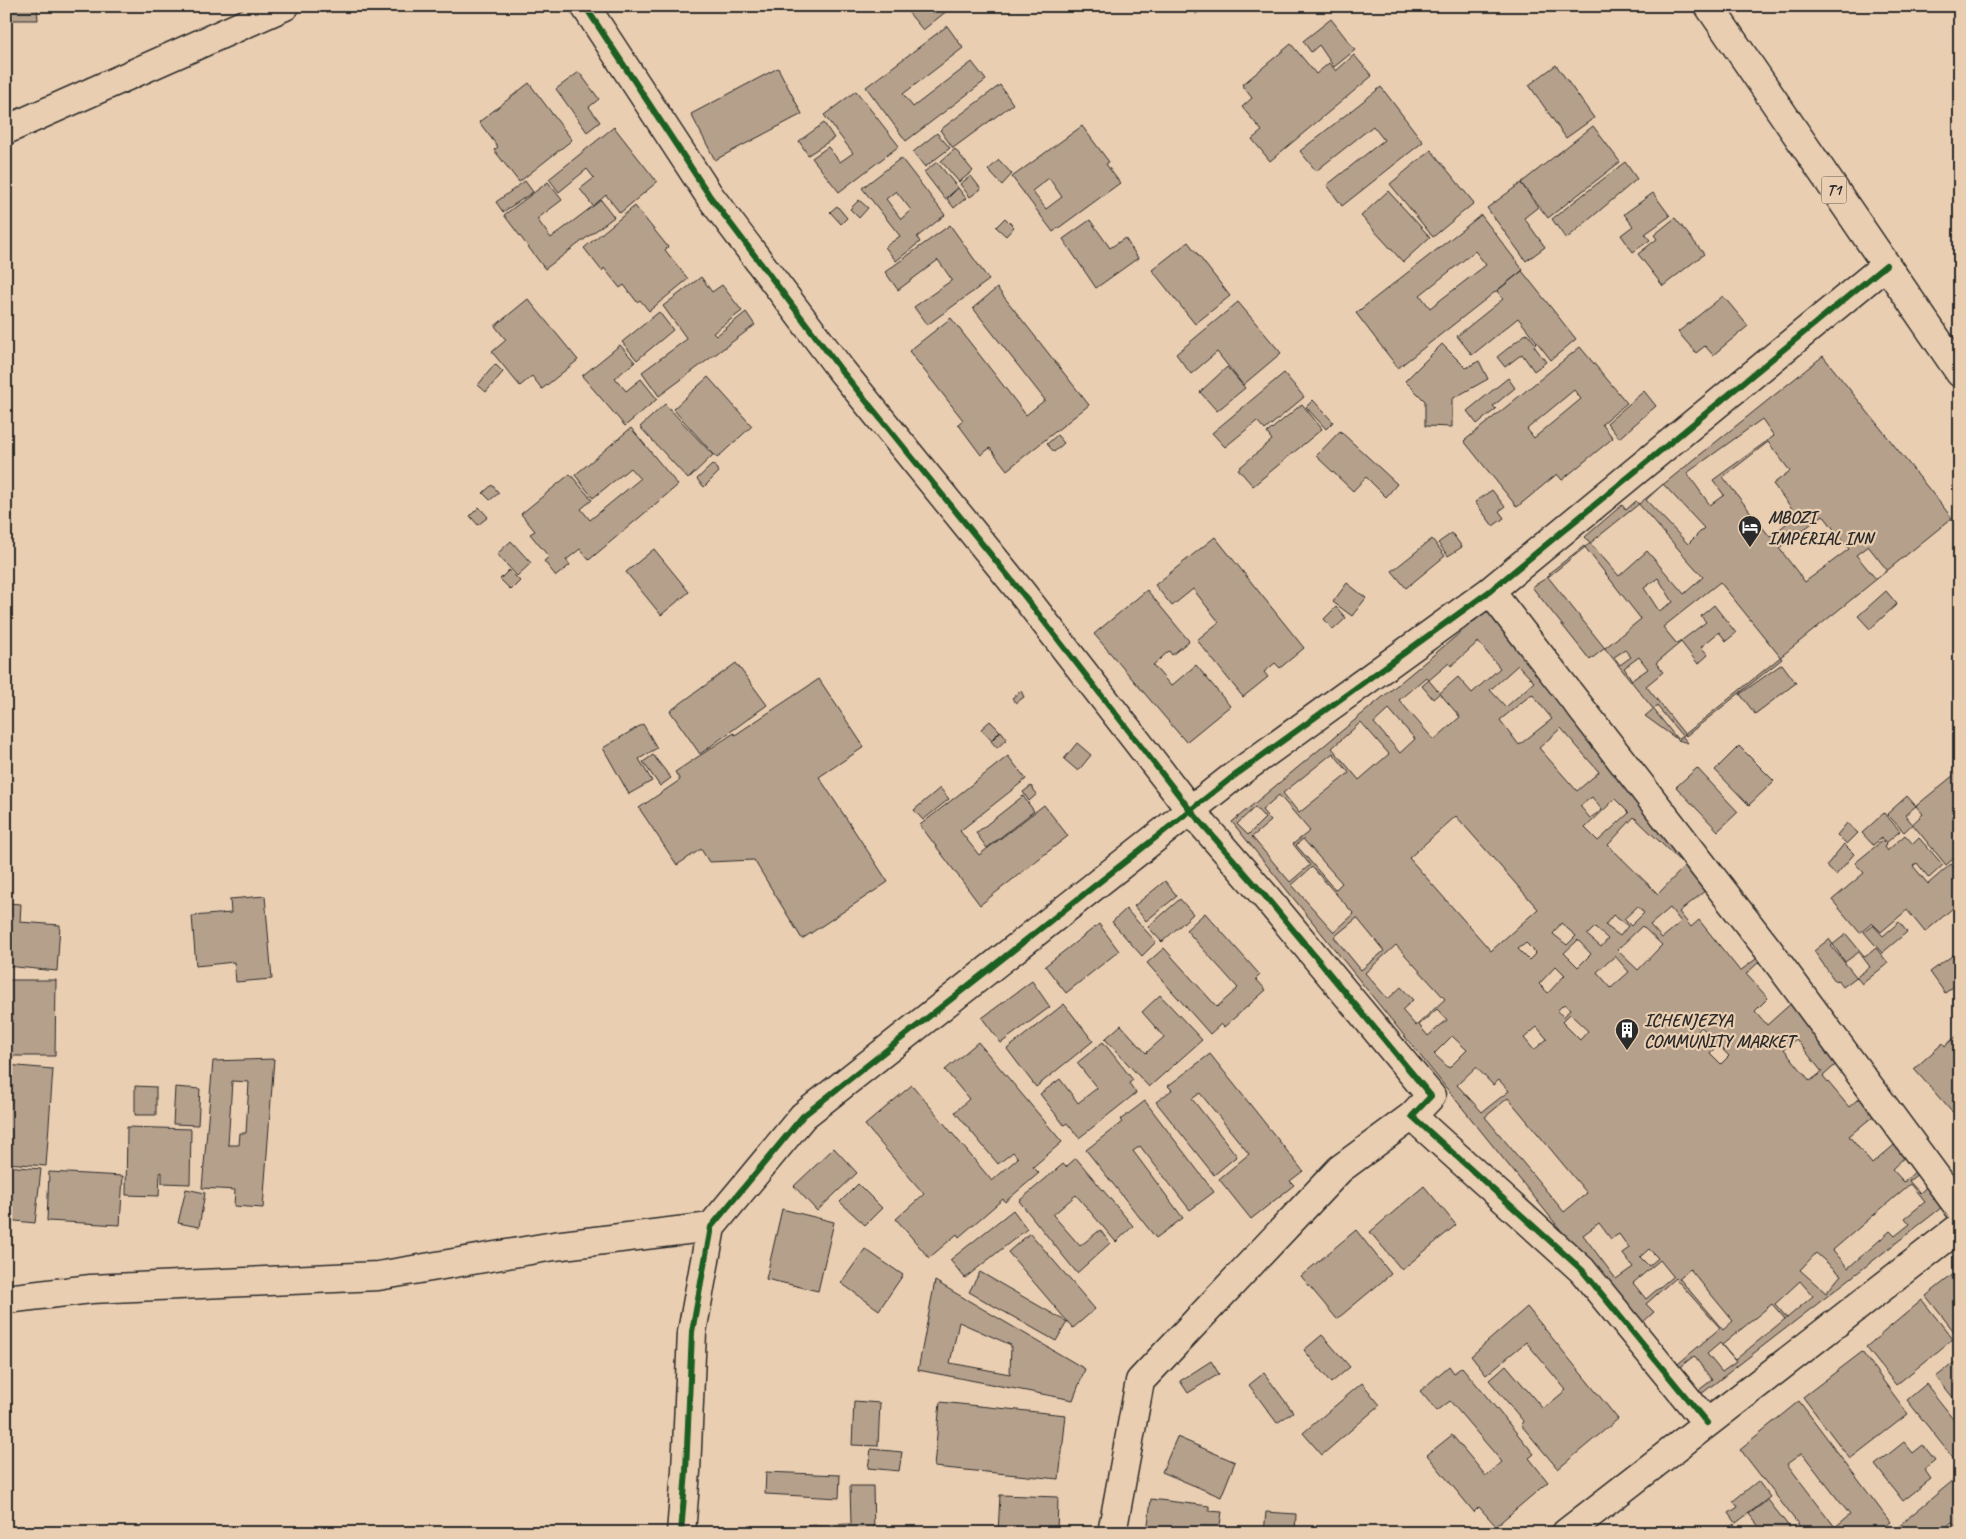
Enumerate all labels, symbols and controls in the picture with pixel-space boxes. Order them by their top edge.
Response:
road number: T1 [1822,176,1846,204]
place label: MBOZI IMPERIAL INN [1768,506,1876,549]
hotel icon: MBOZI IMPERIAL INN [1737,514,1763,548]
place label: ICHENJEZYA COMMUNITY MARKET [1644,1009,1798,1052]
building icon: ICHENJEZYA COMMUNITY MARKET [1614,1017,1640,1051]

